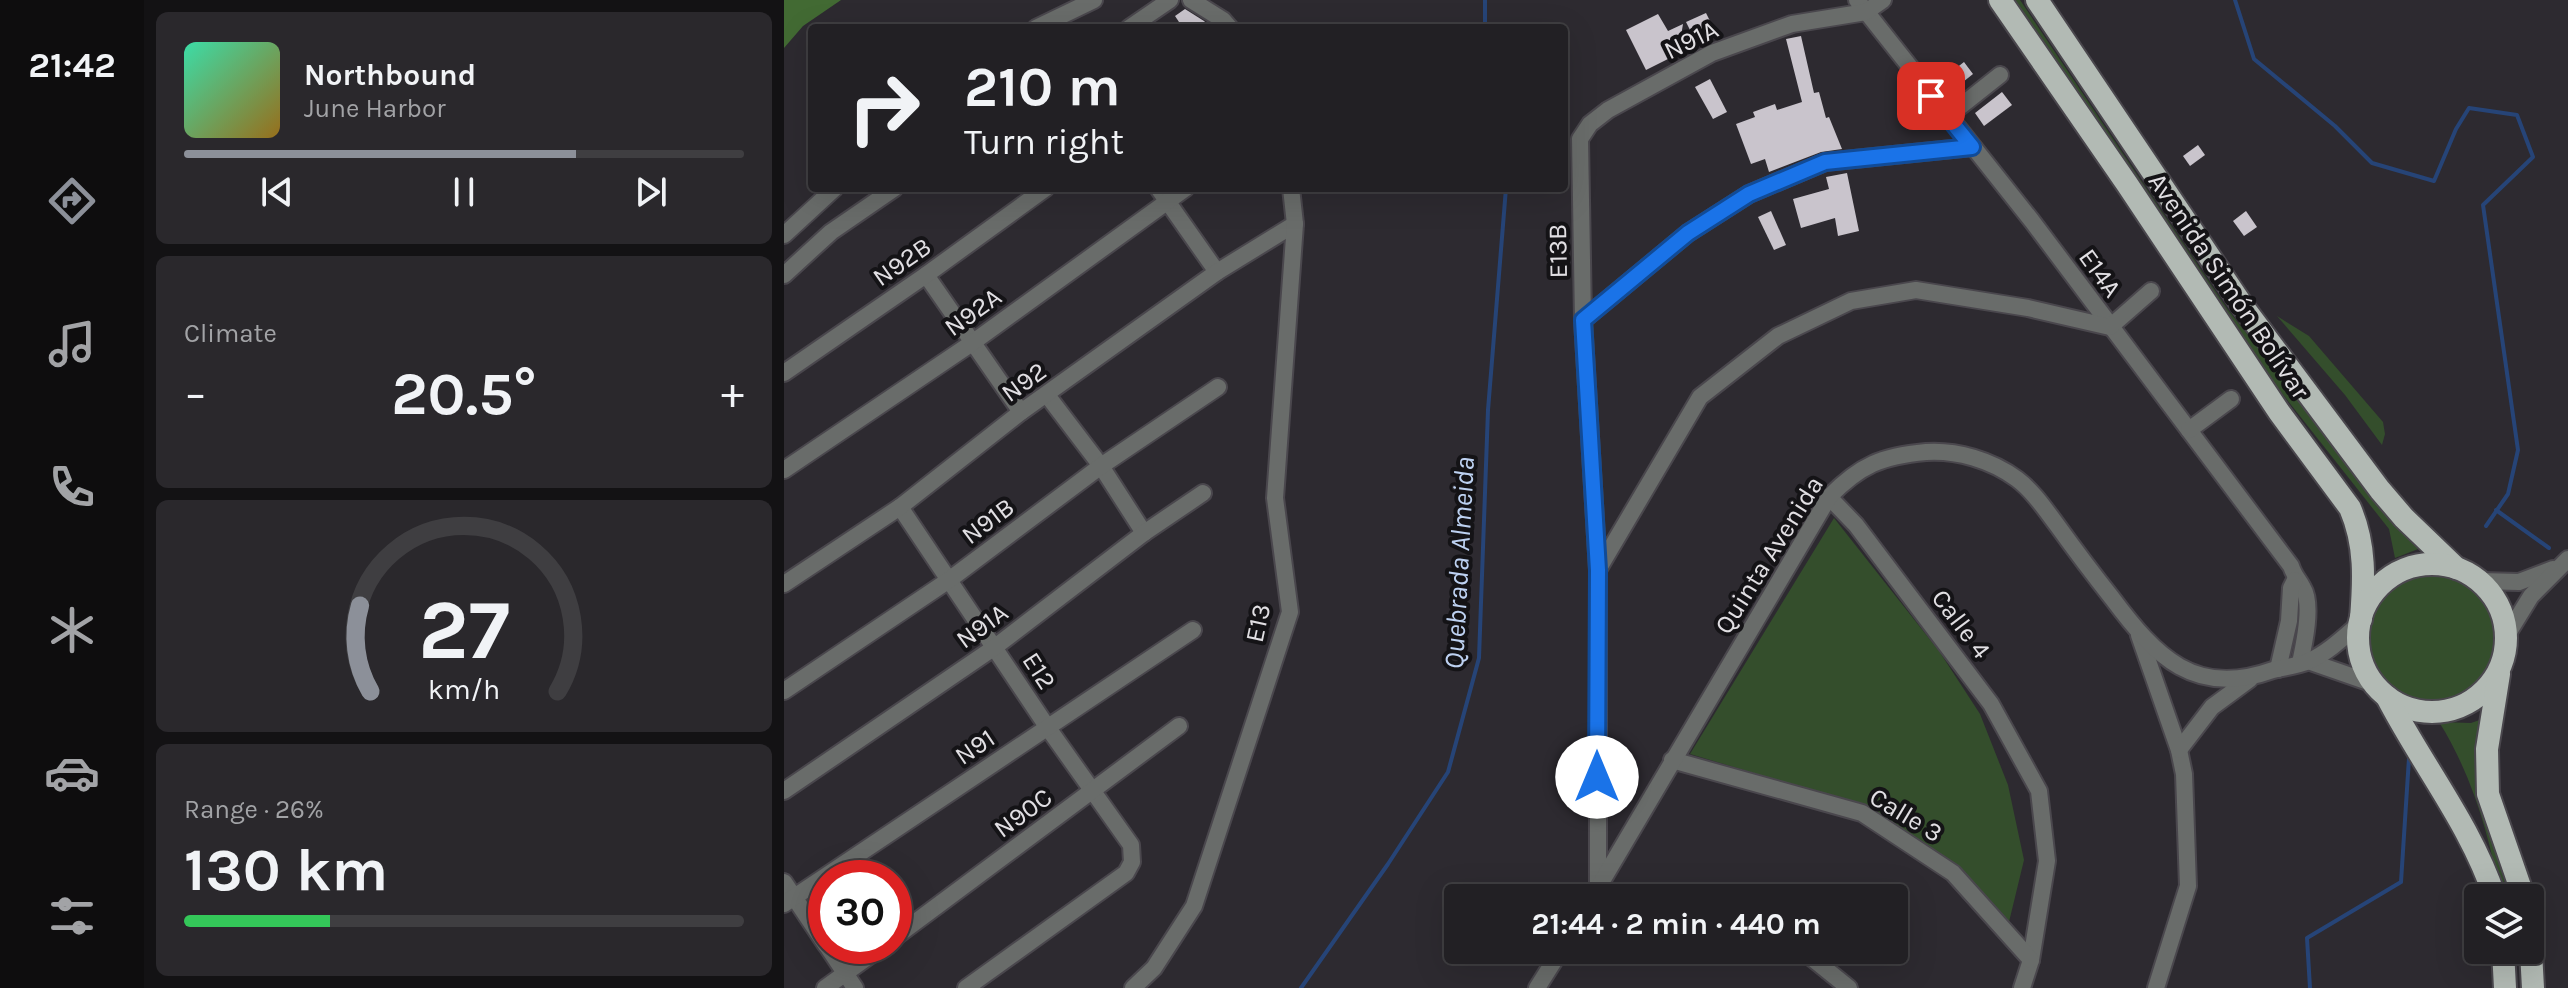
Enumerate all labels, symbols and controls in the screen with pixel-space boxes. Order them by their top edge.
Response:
street label: N91A [1659,14,1723,66]
text: 21:42 [28,44,116,86]
text: 210 m [964,54,1121,119]
icon: right [832,56,936,160]
text: Northbound [304,57,476,93]
pin [1897,62,1965,130]
icon: arrive [1909,74,1953,118]
text: June Harbor [304,93,446,124]
text: Turn right [964,121,1124,163]
street label: Avenida Simón Bolívar [2142,167,2317,405]
icon: previous [255,170,299,214]
icon: pause [442,170,486,214]
icon: next [629,170,673,214]
icon: directions [44,173,100,229]
street label: E13B [1542,223,1574,279]
street label: N92B [867,231,937,293]
street label: E14A [2072,243,2128,303]
street label: N92A [938,281,1008,343]
icon: music [44,316,100,372]
text: Climate [184,318,277,349]
street label: N92 [995,355,1053,409]
text: 20.5° [391,359,537,429]
text: − [184,368,207,419]
text: + [721,368,744,419]
water label: Quebrada Almeida [1437,456,1481,670]
icon: phone [44,459,100,515]
street label: Quinta Avenida [1708,470,1830,640]
street label: N91B [956,491,1020,551]
text: 27 [418,582,510,679]
street label: Calle 4 [1925,583,1997,665]
street label: N91A [950,597,1014,655]
street label: E13 [1239,601,1277,645]
icon: climate [44,602,100,658]
street label: E12 [1016,647,1062,695]
text: km/h [428,673,500,706]
street label: N91 [949,723,1001,771]
position arrow [1555,735,1639,819]
icon: car [44,745,100,801]
street label: Calle 3 [1864,781,1948,849]
street label: N90C [988,782,1058,844]
text: Range · 26% [184,794,324,825]
text: 130 km [184,835,388,905]
speed limit sign: 30 [808,860,912,964]
map controls [2464,884,2544,964]
button: layers [2464,884,2544,964]
icon: filters [44,888,100,944]
text: 21:44 · 2 min · 440 m [1531,906,1821,942]

